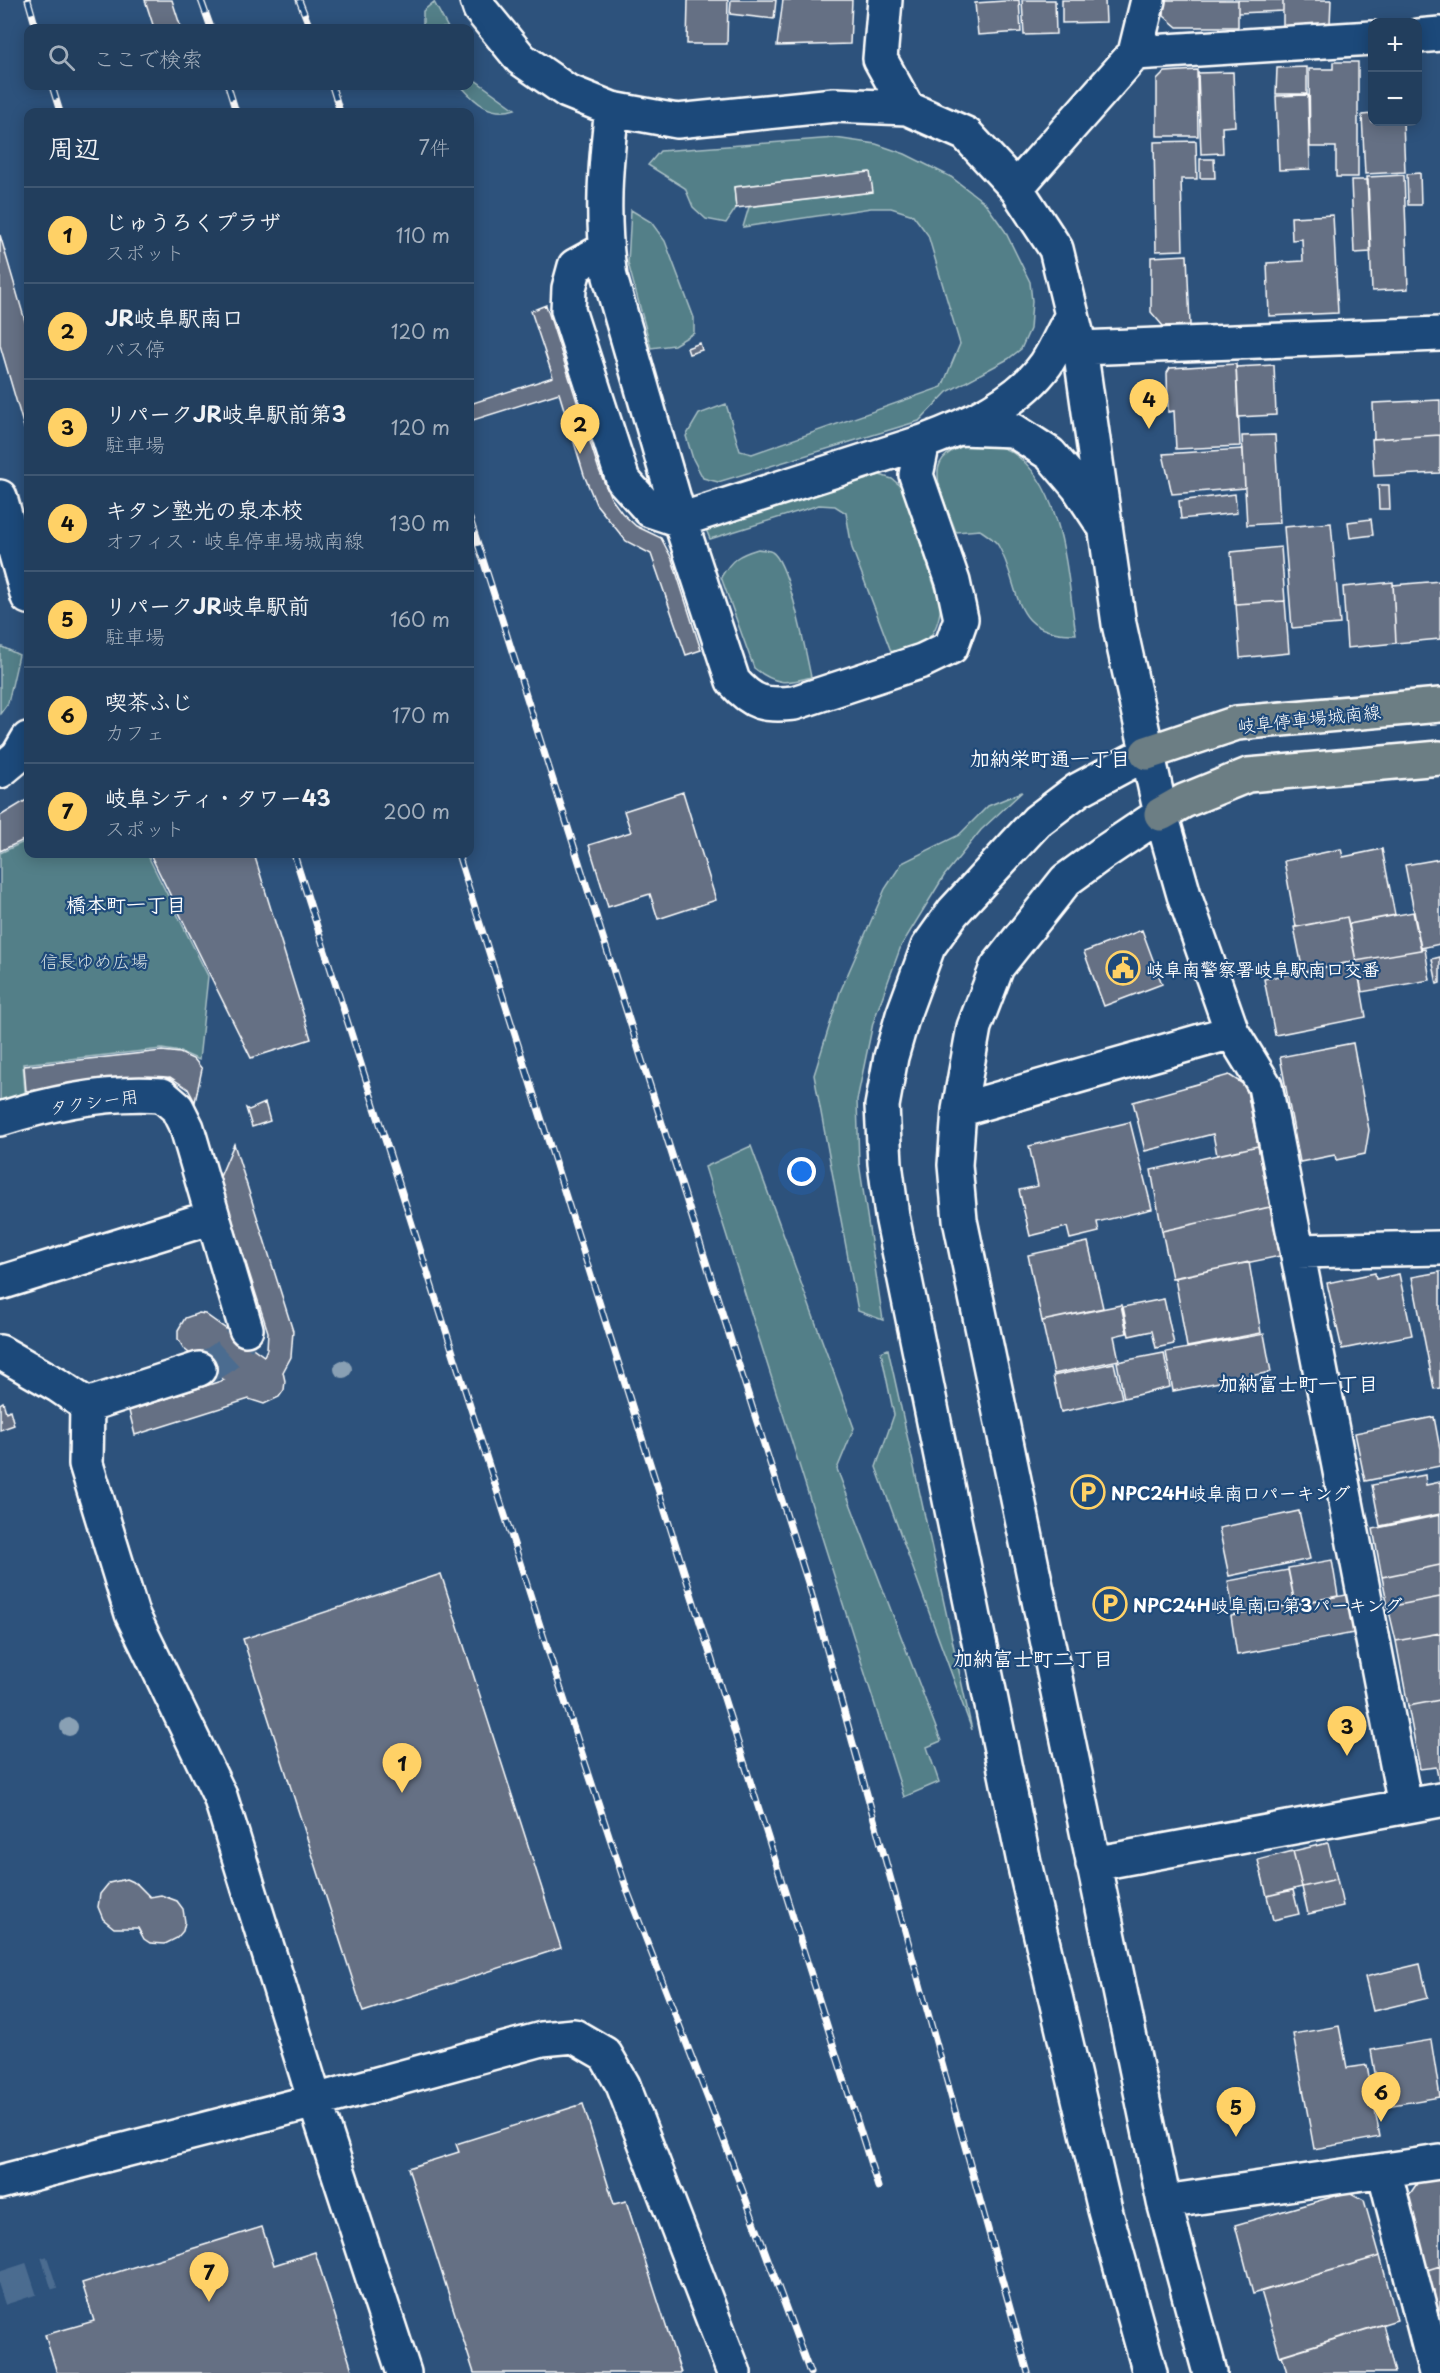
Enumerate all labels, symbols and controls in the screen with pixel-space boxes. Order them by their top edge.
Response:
map controls [1368,18,1422,126]
button: + [1368,18,1422,72]
search box [24,24,474,90]
icon: search [45,41,78,74]
text: ここで検索 [93,41,203,74]
button: − [1368,72,1422,126]
text: 周辺 [48,128,100,167]
text: 7件 [419,132,450,162]
text: じゅうろくプラザ [105,204,281,237]
text: 1 [63,220,72,250]
text: 110 m [396,220,450,250]
text: スポット [105,237,185,267]
text: JR岐阜駅南口 [105,300,244,333]
text: 2 [60,316,75,346]
text: 120 m [391,316,450,346]
text: バス停 [105,333,165,363]
pin: 4 [1130,380,1168,429]
text: リパークJR岐阜駅前第3 [105,396,346,429]
pin: 2 [560,404,600,454]
text: 3 [61,412,74,442]
text: 120 m [391,412,450,442]
text: 駐車場 [105,429,165,459]
text: キタン塾光の泉本校 [105,492,303,525]
text: 4 [61,508,74,538]
text: 130 m [390,508,450,538]
text: オフィス · 岐阜停車場城南線 [105,525,364,555]
text: リパークJR岐阜駅前 [105,588,310,621]
text: 5 [61,604,74,634]
text: 160 m [390,604,450,634]
text: 駐車場 [105,621,165,651]
text: 喫茶ふじ [105,684,193,717]
street label: 岐阜停車場城南線 [1236,697,1382,739]
text: 6 [60,700,75,730]
text: 170 m [392,700,450,730]
text: カフェ [105,717,165,747]
district label: 加納栄町通一丁目 [970,743,1130,773]
text: 岐阜シティ・タワー43 [105,780,331,813]
text: 7 [62,796,73,826]
text: 200 m [383,796,450,826]
text: スポット [105,813,185,843]
district label: 橋本町一丁目 [66,889,186,919]
park label: 信長ゆめ広場 [40,947,148,974]
public building icon: 岐阜南警察署岐阜駅南口交番 [1105,950,1141,986]
place label: 岐阜南警察署岐阜駅南口交番 [1146,955,1380,982]
street label: タクシー用 [48,1081,140,1121]
your location [787,1157,816,1186]
district label: 加納富士町一丁目 [1218,1368,1378,1398]
parking icon: NPC24H岐阜南口パーキング [1070,1474,1106,1510]
place label: NPC24H岐阜南口パーキング [1111,1479,1351,1506]
parking icon: NPC24H岐阜南口第3パーキング [1092,1586,1128,1622]
place label: NPC24H岐阜南口第3パーキング [1133,1591,1402,1618]
district label: 加納富士町二丁目 [953,1643,1113,1673]
pin: 3 [1328,1706,1366,1756]
pin: 1 [382,1744,422,1793]
pin: 6 [1362,2072,1400,2122]
pin: 5 [1216,2088,1256,2137]
pin: 7 [190,2252,228,2302]

